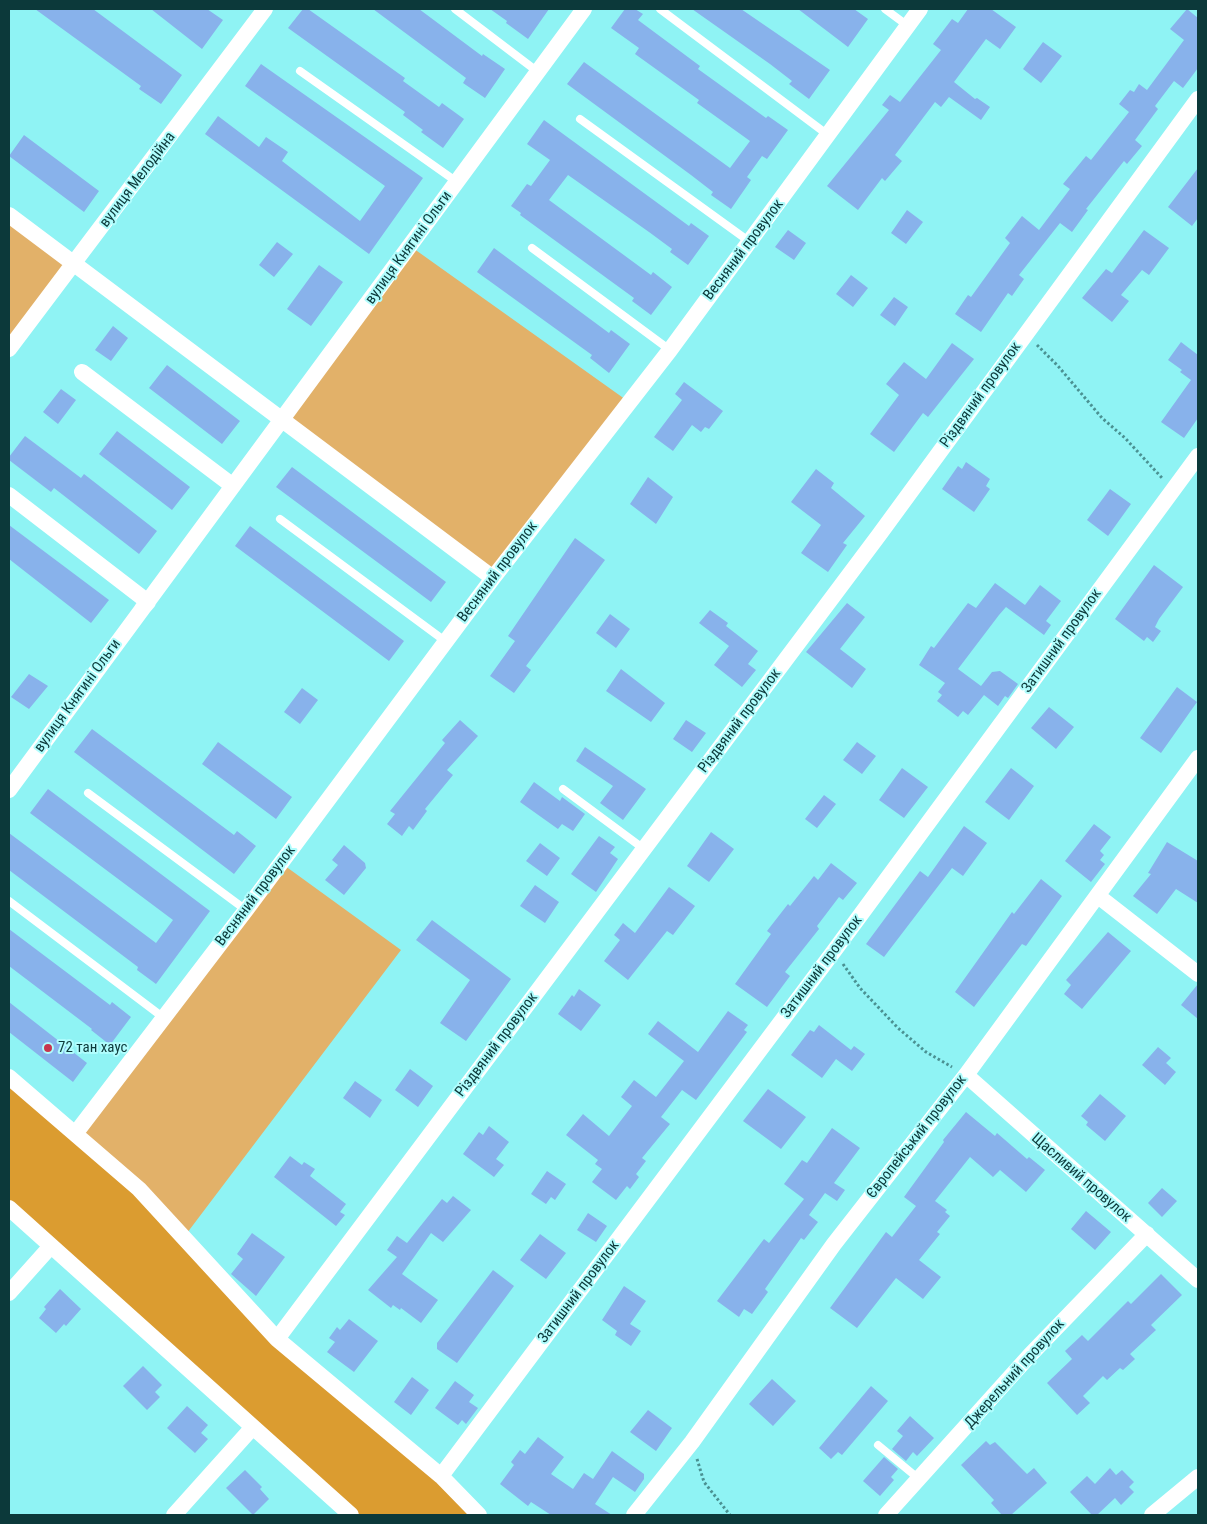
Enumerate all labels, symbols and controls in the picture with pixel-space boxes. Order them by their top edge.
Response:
street label: вулиця Мелодійна [96,129,180,231]
street label: вулиця Княгині Ольги [362,188,456,308]
street label: Весняний провулок [700,196,788,304]
street label: Різдвяний провулок [937,339,1025,451]
street label: Весняний провулок [454,518,542,626]
street label: Затишний провулок [1018,585,1106,697]
street label: вулиця Княгині Ольги [31,636,125,756]
street label: Різдвяний провулок [695,665,785,777]
street label: Весняний провулок [212,842,300,950]
street label: Затишний провулок [777,912,867,1022]
street label: Різдвяний провулок [452,989,542,1101]
place label: 72 тан хаус [58,1039,128,1057]
marker: 72 тан хаус [42,1042,54,1054]
street label: Європейський провулок [863,1072,971,1202]
street label: Щасливий провулок [1027,1130,1135,1226]
street label: Затишний провулок [534,1237,624,1347]
street label: Джерельний провулок [961,1316,1069,1432]

